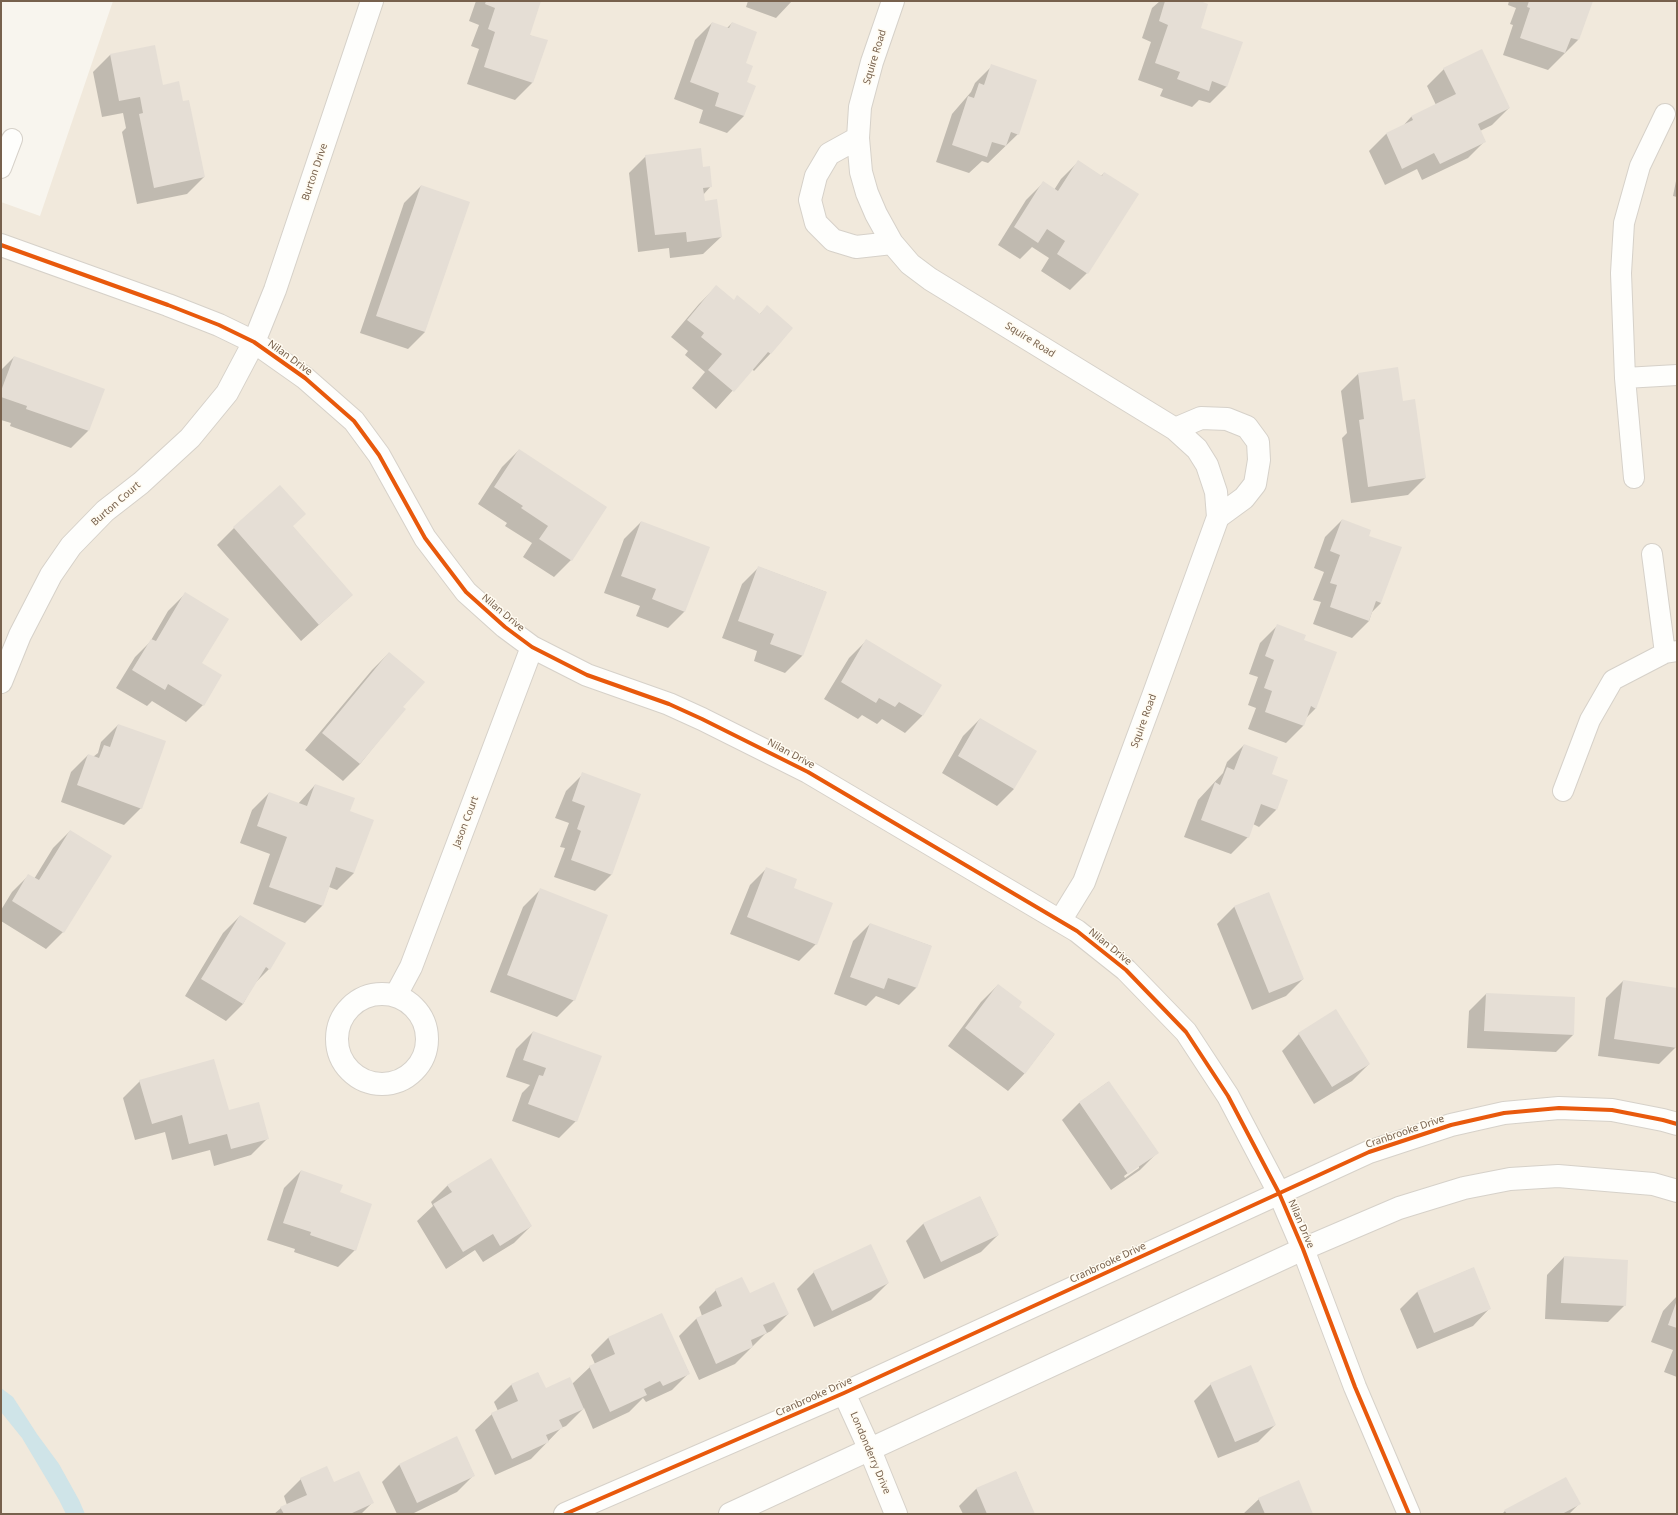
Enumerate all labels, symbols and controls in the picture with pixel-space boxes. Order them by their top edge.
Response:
street label: Squire Road [861,28,889,86]
street label: Burton Drive [300,142,330,202]
street label: Squire Road [1003,320,1057,360]
street label: Nilan Drive [265,338,315,378]
street label: Burton Court [89,479,143,529]
street label: Nilan Drive [479,592,527,634]
street label: Squire Road [1129,692,1159,750]
street label: Nilan Drive [765,737,817,771]
street label: Jason Court [451,795,481,849]
street label: Nilan Drive [1086,926,1134,968]
street label: Cranbrooke Drive [1364,1113,1446,1151]
street label: Nilan Drive [1285,1198,1317,1250]
street label: Cranbrooke Drive [1068,1240,1148,1286]
street label: Cranbrooke Drive [774,1375,854,1419]
street label: Londonderry Drive [847,1410,893,1496]

